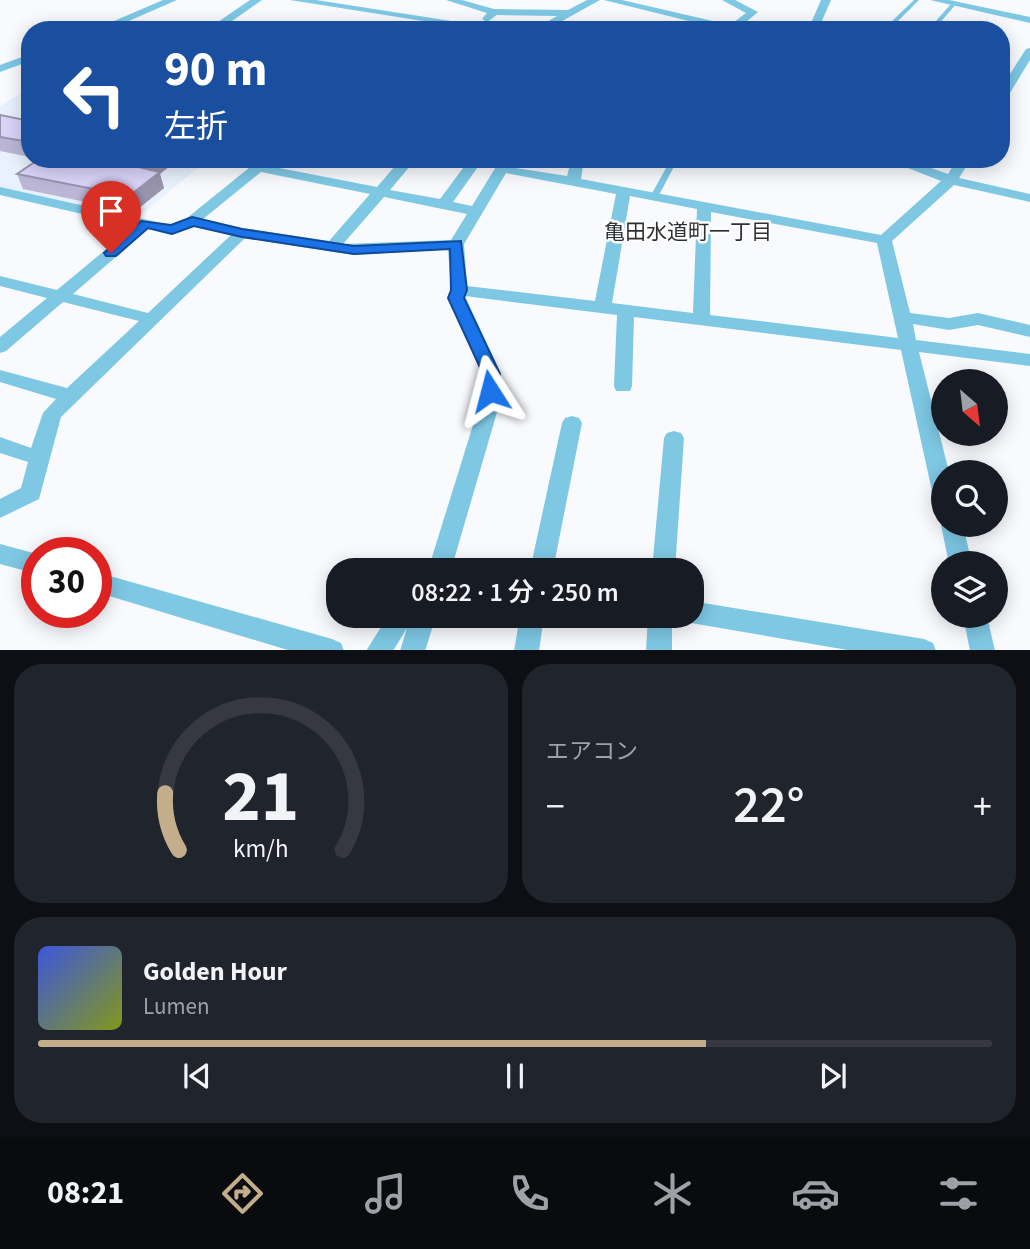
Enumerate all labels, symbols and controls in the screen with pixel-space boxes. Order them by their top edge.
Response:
text: 90 m [164,35,268,105]
icon: left [49,49,140,140]
text: 左折 [164,104,228,150]
pin [81,181,141,253]
icon: arrive [92,192,130,230]
district label: 亀田水道町一丁目 [604,217,772,247]
position arrow [453,354,527,428]
north arrow [931,369,1008,446]
map controls [931,369,1008,628]
button: search [931,460,1008,537]
speed limit sign: 30 [21,537,112,628]
button: layers [931,551,1008,628]
text: 08:22 · 1 分 · 250 m [411,574,619,611]
text: エアコン [546,735,638,768]
text: 21 [223,745,299,849]
text: 22° [733,769,805,843]
text: − [546,780,565,834]
text: + [973,780,992,834]
text: km/h [233,830,289,866]
text: Golden Hour [143,953,287,990]
text: Lumen [143,990,210,1023]
icon: previous [178,1057,216,1095]
icon: pause [496,1057,534,1095]
icon: next [814,1057,852,1095]
icon: directions [218,1169,267,1218]
icon: music [361,1169,410,1218]
icon: phone [505,1169,554,1218]
icon: climate [648,1169,697,1218]
icon: car [791,1169,840,1218]
icon: filters [934,1169,983,1218]
text: 08:21 [47,1170,124,1216]

